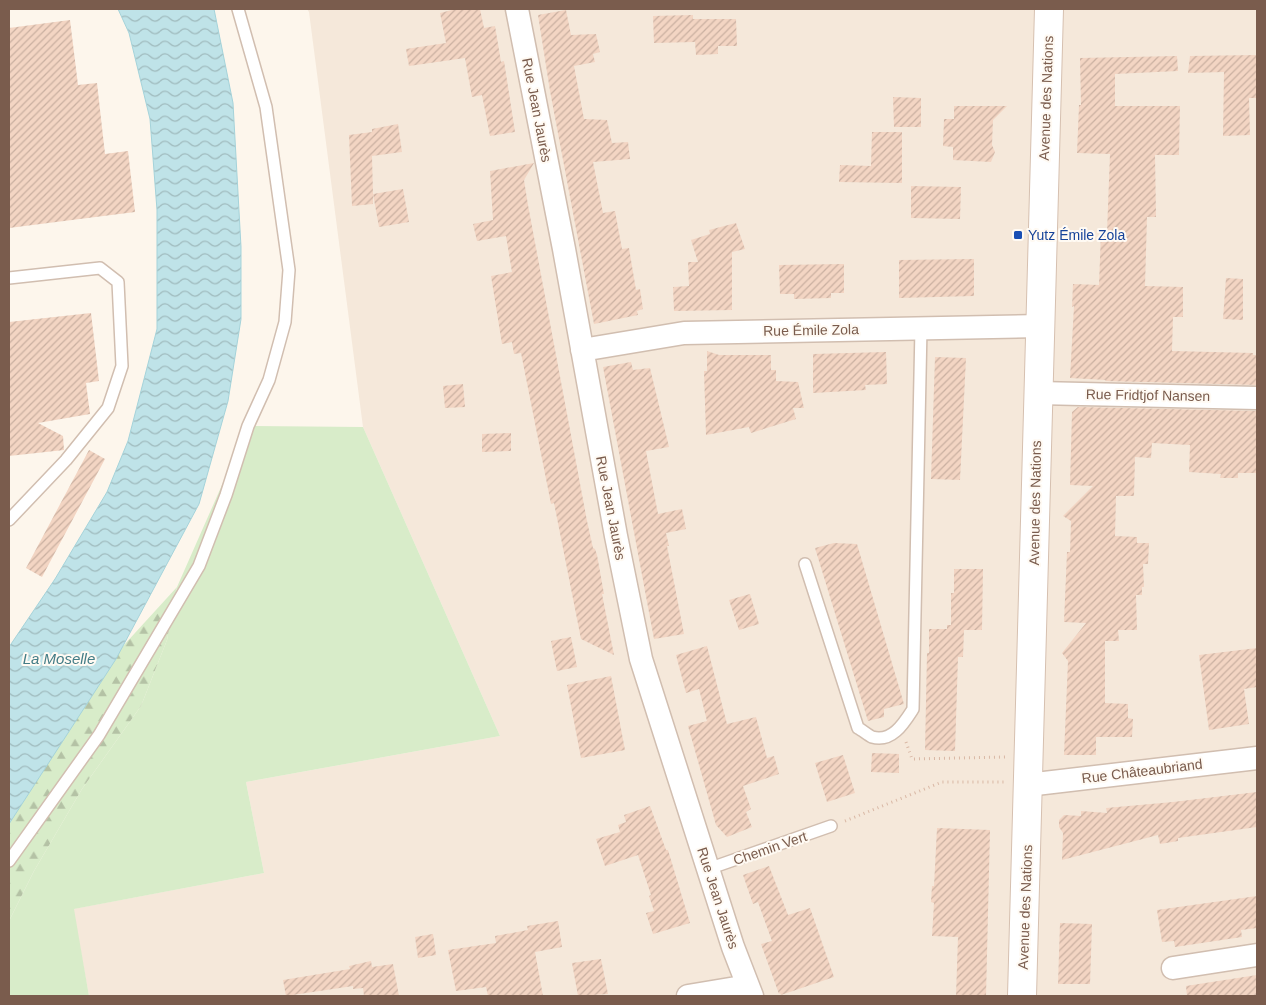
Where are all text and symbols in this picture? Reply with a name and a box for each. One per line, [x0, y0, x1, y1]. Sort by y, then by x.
street label: Avenue des Nations [1036, 35, 1056, 161]
street label: Rue Jean Jaurès [519, 57, 555, 163]
place label: Yutz Émile Zola [1028, 227, 1125, 243]
marker: Yutz Émile Zola [1012, 229, 1024, 241]
street label: Rue Émile Zola [763, 321, 859, 339]
street label: Rue Fridtjof Nansen [1086, 386, 1210, 404]
street label: Avenue des Nations [1026, 440, 1044, 566]
street label: Rue Jean Jaurès [593, 455, 629, 561]
water label: La Moselle [23, 650, 95, 667]
street label: Rue Châteaubriand [1081, 756, 1203, 786]
street label: Chemin Vert [731, 828, 809, 868]
street label: Avenue des Nations [1015, 844, 1035, 970]
street label: Rue Jean Jaurès [694, 845, 742, 951]

